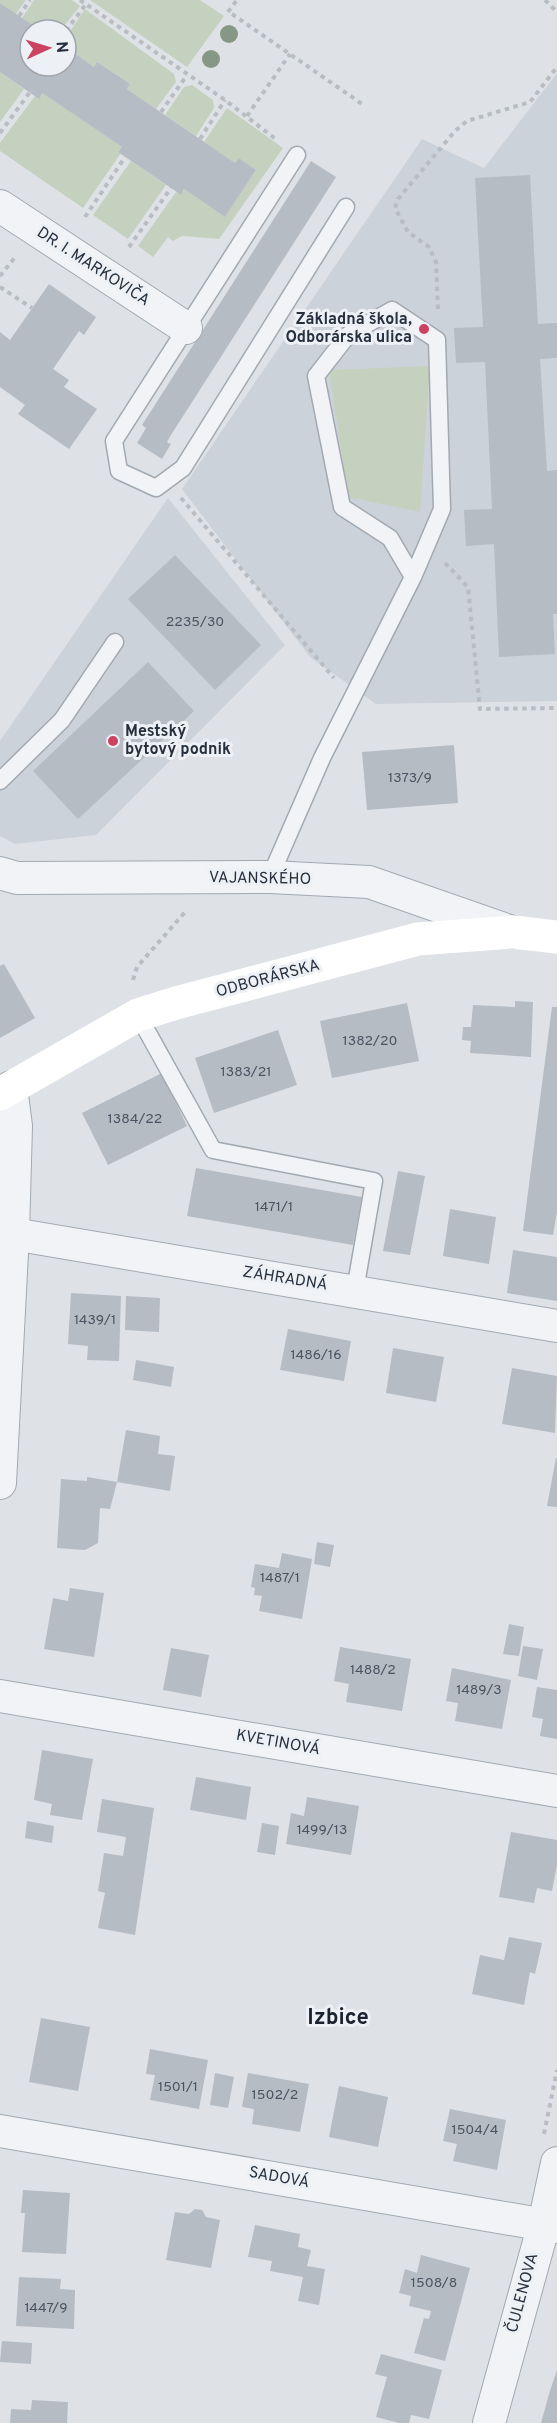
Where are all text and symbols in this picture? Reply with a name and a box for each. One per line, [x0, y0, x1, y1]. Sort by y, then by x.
north arrow [18, 18, 78, 78]
text: N [51, 41, 71, 54]
street label: DR. I. MARKOVIČA [33, 221, 154, 311]
place label: Základná škola, Odborárska ulica [285, 310, 412, 348]
marker: Základná škola, Odborárska ulica [417, 322, 431, 336]
house number: 2235/30 [166, 614, 224, 631]
place label: Mestský bytový podnik [125, 722, 231, 760]
marker: Mestský bytový podnik [106, 734, 120, 748]
house number: 1373/9 [388, 770, 432, 787]
street label: VAJANSKÉHO [209, 866, 311, 890]
street label: ODBORÁRSKA [213, 954, 322, 1002]
house number: 1382/20 [343, 1033, 397, 1050]
house number: 1383/21 [221, 1064, 271, 1081]
house number: 1384/22 [108, 1111, 162, 1128]
house number: 1471/1 [255, 1199, 293, 1216]
street label: ZÁHRADNÁ [241, 1260, 329, 1296]
house number: 1439/1 [74, 1312, 116, 1329]
house number: 1486/16 [291, 1347, 342, 1364]
house number: 1487/1 [260, 1570, 300, 1587]
house number: 1488/2 [350, 1662, 396, 1679]
house number: 1489/3 [456, 1682, 502, 1699]
street label: KVETINOVÁ [234, 1724, 322, 1760]
house number: 1499/13 [297, 1822, 347, 1839]
district label: Izbice [307, 2005, 369, 2032]
house number: 1501/1 [158, 2079, 198, 2096]
house number: 1502/2 [252, 2087, 298, 2104]
house number: 1504/4 [451, 2122, 499, 2139]
street label: SADOVÁ [247, 2161, 311, 2193]
street label: ČULENOVA [501, 2250, 543, 2335]
house number: 1508/8 [411, 2275, 457, 2292]
house number: 1447/9 [24, 2300, 68, 2317]

